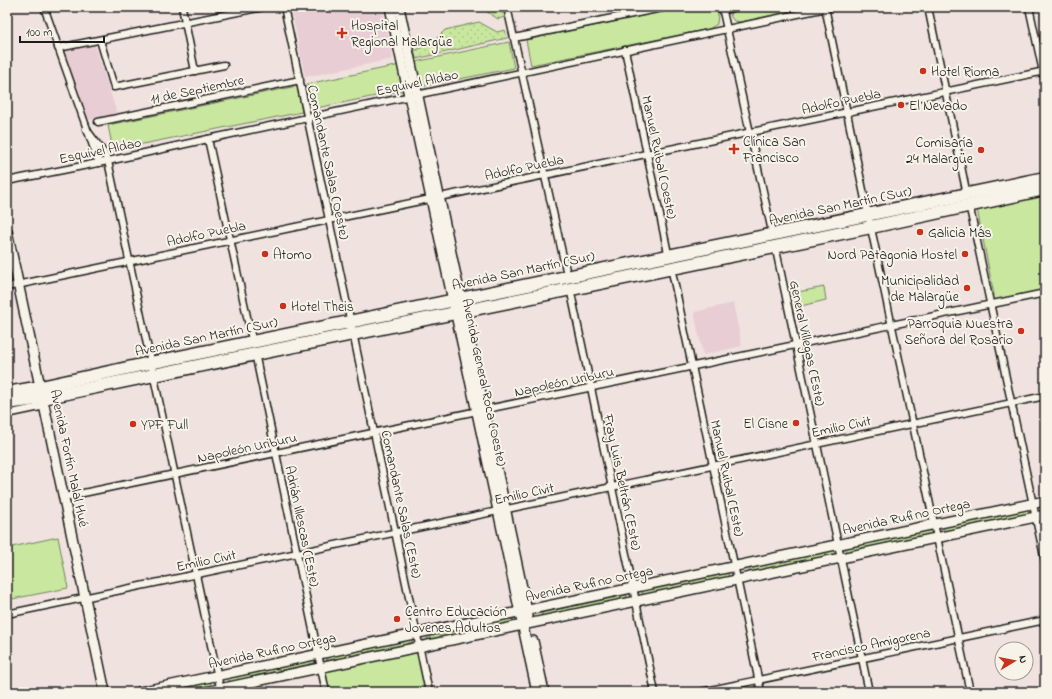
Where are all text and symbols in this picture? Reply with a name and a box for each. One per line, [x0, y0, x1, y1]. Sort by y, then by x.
place label: Hospital Regional Malargüe [351, 16, 453, 54]
scale bar [20, 18, 104, 44]
text: 100 m [26, 24, 53, 42]
marker: Hospital Regional Malargüe [336, 27, 348, 39]
place label: Hotel Rioma [931, 62, 999, 83]
street label: Esquivel Aldao [374, 65, 460, 102]
marker: Hotel Rioma [918, 66, 928, 76]
street label: 11 de Septiembre [149, 70, 247, 111]
street label: Comandante Salas (Oeste) [301, 83, 354, 242]
street label: Adolfo Puebla [800, 84, 883, 121]
street label: Manuel Ruibal (Oeste) [635, 94, 682, 221]
place label: El Nevado [909, 96, 967, 117]
marker: El Nevado [896, 100, 906, 110]
place label: Clínica San Francisco [742, 132, 806, 169]
street label: Esquivel Aldao [57, 133, 143, 170]
place label: Comisaría 24 Malargüe [906, 133, 974, 171]
marker: Clínica San Francisco [728, 143, 740, 155]
marker: Comisaría 24 Malargüe [976, 145, 986, 155]
street label: Adolfo Puebla [483, 150, 566, 187]
street label: Avenida San Martín (Sur) [767, 181, 914, 232]
street label: Adolfo Puebla [165, 216, 248, 253]
place label: Galicia Más [928, 223, 992, 244]
marker: Galicia Más [915, 227, 925, 237]
place label: Atomo [273, 245, 312, 266]
place label: Nord Patagonia Hostel [828, 245, 957, 267]
street label: Avenida San Martín (Sur) [450, 246, 597, 297]
marker: Atomo [260, 249, 270, 259]
marker: Nord Patagonia Hostel [960, 249, 970, 259]
place label: Municipalidad de Malargüe [881, 271, 960, 309]
street label: General Villegas (Este) [782, 279, 830, 408]
marker: Municipalidad de Malargüe [962, 283, 972, 293]
place label: Hotel Theis [291, 297, 354, 318]
street label: Avenida General Roca (Oeste) [455, 297, 512, 468]
marker: Hotel Theis [278, 301, 288, 311]
street label: Avenida San Martín (Sur) [133, 312, 280, 363]
place label: Parroquia Nuestra Señora del Rosario [904, 314, 1013, 351]
marker: Parroquia Nuestra Señora del Rosario [1016, 326, 1026, 336]
street label: Napoleón Uriburu [513, 362, 616, 403]
street label: Avenida Fortín Malal Hué [44, 387, 94, 530]
street label: Fray Luis Beltrán (Este) [596, 411, 646, 552]
street label: Emilio Civit [810, 411, 873, 444]
place label: El Cisne [743, 414, 789, 435]
place label: YPF Full [141, 415, 188, 436]
street label: Manuel Ruibal (Este) [704, 418, 749, 539]
marker: El Cisne [791, 418, 801, 428]
marker: YPF Full [128, 419, 138, 429]
street label: Napoleón Uriburu [196, 428, 299, 469]
street label: Comandante Salas (Este) [375, 428, 426, 580]
street label: Adrián Illescas (Este) [278, 464, 325, 589]
street label: Emilio Civit [493, 478, 556, 511]
street label: Avenida Rufino Ortega [841, 494, 972, 542]
street label: Emilio Civit [175, 545, 238, 578]
street label: Avenida Rufino Ortega [524, 561, 655, 609]
place label: Centro Educación Jovenes Adultos [405, 602, 507, 639]
marker: Centro Educación Jovenes Adultos [392, 614, 402, 624]
street label: Francisco Amigorena [809, 623, 933, 669]
street label: Avenida Rufino Ortega [207, 628, 338, 676]
north arrow [994, 641, 1034, 681]
text: N [1014, 654, 1031, 664]

